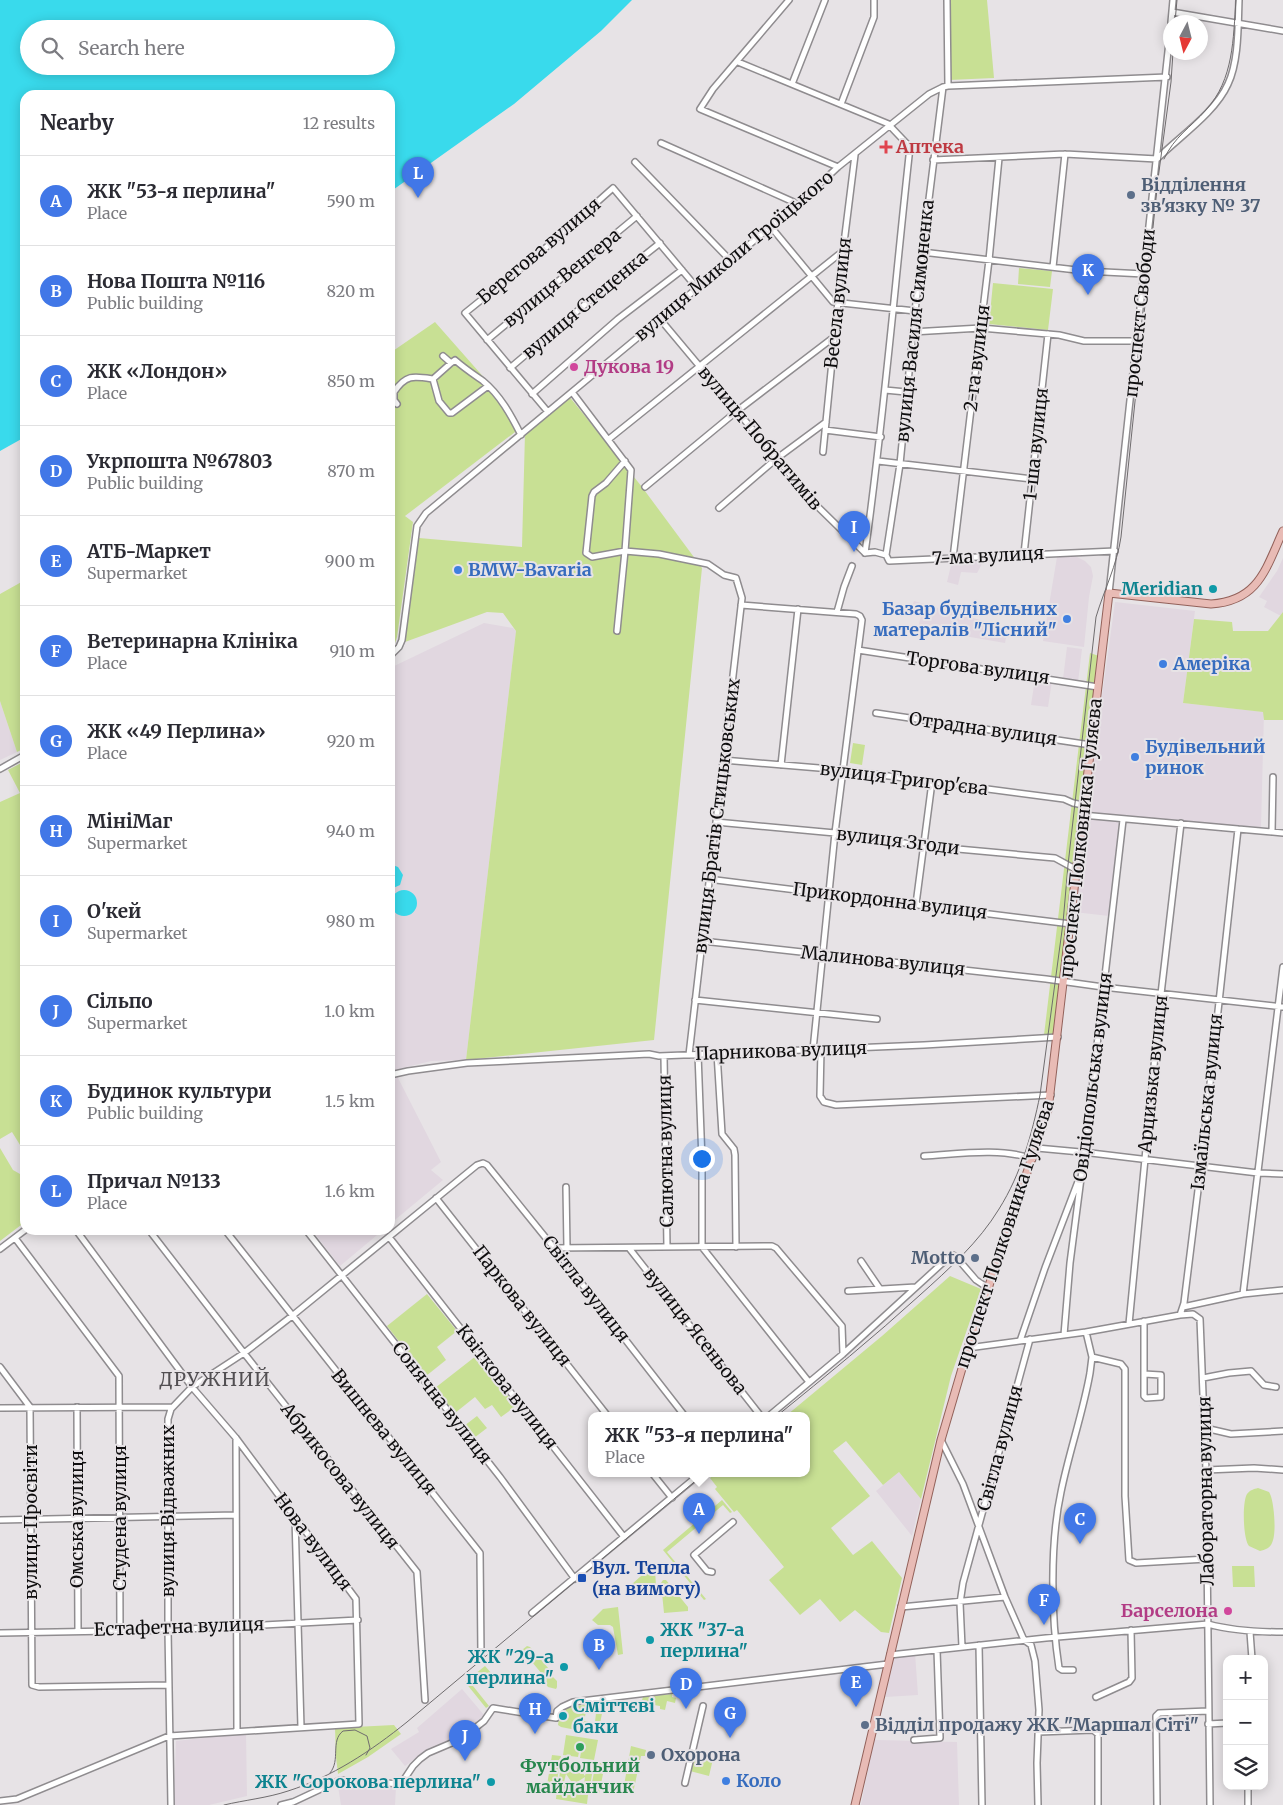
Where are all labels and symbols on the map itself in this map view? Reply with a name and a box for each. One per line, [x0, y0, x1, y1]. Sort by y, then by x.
north arrow [1163, 15, 1208, 60]
place label: Аптека [895, 135, 964, 158]
marker: Аптека [880, 141, 892, 153]
pin: L [402, 157, 434, 198]
street label: вулиця Миколи Троїцького [629, 165, 838, 346]
place label: Відділення зв'язку № 37 [1141, 173, 1261, 217]
marker: Відділення зв'язку № 37 [1125, 189, 1137, 201]
street label: Берегова вулиця [472, 192, 605, 309]
street label: вулиця Василя Симоненка [890, 198, 939, 444]
street label: вулиця Венгера [498, 223, 625, 332]
street label: проспект Свободи [1119, 227, 1160, 398]
street label: Весела вулиця [819, 236, 856, 370]
street label: вулиця Стеценка [517, 245, 652, 364]
pin: K [1072, 254, 1104, 295]
street label: 2-га вулиця [959, 303, 995, 413]
place label: Дукова 19 [584, 355, 674, 378]
marker: Дукова 19 [568, 361, 580, 373]
street label: вулиця Побратимів [693, 361, 828, 515]
street label: 1-ша вулиця [1018, 386, 1053, 502]
pin: I [838, 511, 870, 552]
street label: 7-ма вулиця [931, 541, 1045, 570]
place label: BMW-Bavaria [468, 558, 592, 581]
marker: BMW-Bavaria [452, 564, 464, 576]
place label: Meridian [1121, 577, 1203, 600]
marker: Meridian [1207, 583, 1219, 595]
place label: Базар будівельних матералів "Лісний" [873, 597, 1057, 641]
marker: Базар будівельних матералів "Лісний" [1061, 613, 1073, 625]
street label: Торгова вулиця [905, 646, 1052, 689]
place label: Амеріка [1172, 652, 1250, 675]
marker: Амеріка [1157, 658, 1169, 670]
street label: вулиця Братів Стицьковських [688, 677, 745, 955]
street label: проспект Полковника Гуляєва [1054, 697, 1107, 979]
street label: Отрадна вулиця [907, 707, 1059, 750]
place label: Будівельний ринок [1145, 735, 1266, 779]
marker: Будівельний ринок [1129, 751, 1141, 763]
street label: вулиця Григор'єва [819, 757, 990, 800]
street label: вулиця Згоди [835, 822, 961, 859]
street label: Прикордонна вулиця [791, 877, 989, 924]
street label: Малинова вулиця [800, 940, 967, 981]
street label: Овідіопольська вулиця [1068, 971, 1117, 1183]
street label: Арцизька вулиця [1133, 994, 1172, 1155]
street label: Ізмаїльська вулиця [1186, 1012, 1227, 1191]
street label: Парникова вулиця [695, 1036, 868, 1065]
street label: Салютна вулиця [653, 1074, 678, 1228]
street label: проспект Полковника Гуляєва [950, 1096, 1059, 1371]
your location [689, 1146, 715, 1172]
street label: Світла вулиця [538, 1231, 635, 1347]
street label: Паркова вулиця [468, 1241, 577, 1371]
place label: Motto [911, 1246, 965, 1269]
marker: Motto [969, 1252, 981, 1264]
street label: вулиця Ясеньова [638, 1262, 753, 1399]
street label: Квіткова вулиця [451, 1320, 564, 1454]
street label: Сонячна вулиця [387, 1337, 498, 1469]
street label: Вишнева вулиця [327, 1364, 442, 1499]
district label: ДРУЖНИЙ [159, 1367, 271, 1391]
street label: Світла вулиця [972, 1382, 1027, 1513]
street label: Лабораторна вулиця [1192, 1396, 1219, 1586]
street label: Абрикосова вулиця [275, 1397, 405, 1554]
street label: вулиця Відважних [156, 1424, 179, 1597]
street label: вулиця Просвіти [19, 1444, 42, 1600]
street label: Студена вулиця [108, 1445, 131, 1591]
street label: Омська вулиця [65, 1450, 88, 1588]
street label: Нова вулиця [269, 1488, 358, 1595]
pin: A [683, 1493, 715, 1534]
pin: C [1064, 1503, 1096, 1544]
place label: Вул. Тепла (на вимогу) [592, 1556, 701, 1600]
marker: Вул. Тепла (на вимогу) [576, 1572, 588, 1584]
pin: F [1028, 1584, 1060, 1625]
place label: Барселона [1120, 1599, 1218, 1622]
marker: Барселона [1222, 1605, 1234, 1617]
street label: Естафетна вулиця [93, 1612, 265, 1641]
place label: ЖК "37-а перлина" [660, 1618, 748, 1662]
pin: B [583, 1629, 615, 1670]
marker: ЖК "37-а перлина" [644, 1634, 656, 1646]
place label: ЖК "29-а перлина" [466, 1645, 554, 1689]
marker: ЖК "29-а перлина" [558, 1661, 570, 1673]
pin: E [840, 1666, 872, 1707]
pin: D [670, 1668, 702, 1709]
pin: H [519, 1693, 551, 1734]
place label: Сміттєві баки [573, 1694, 655, 1738]
pin: G [714, 1697, 746, 1738]
marker: Сміттєві баки [557, 1710, 569, 1722]
place label: Відділ продажу ЖК "Маршал Сіті" [875, 1713, 1199, 1736]
marker: Відділ продажу ЖК "Маршал Сіті" [859, 1719, 871, 1731]
pin: J [449, 1720, 481, 1761]
marker: Футбольний майданчик [574, 1741, 586, 1753]
place label: Охорона [661, 1743, 741, 1766]
marker: Охорона [645, 1749, 657, 1761]
place label: Футбольний майданчик [520, 1754, 640, 1798]
place label: Коло [736, 1769, 781, 1792]
place label: ЖК "Сорокова перлина" [255, 1770, 481, 1793]
marker: Коло [720, 1775, 732, 1787]
marker: ЖК "Сорокова перлина" [485, 1776, 497, 1788]

